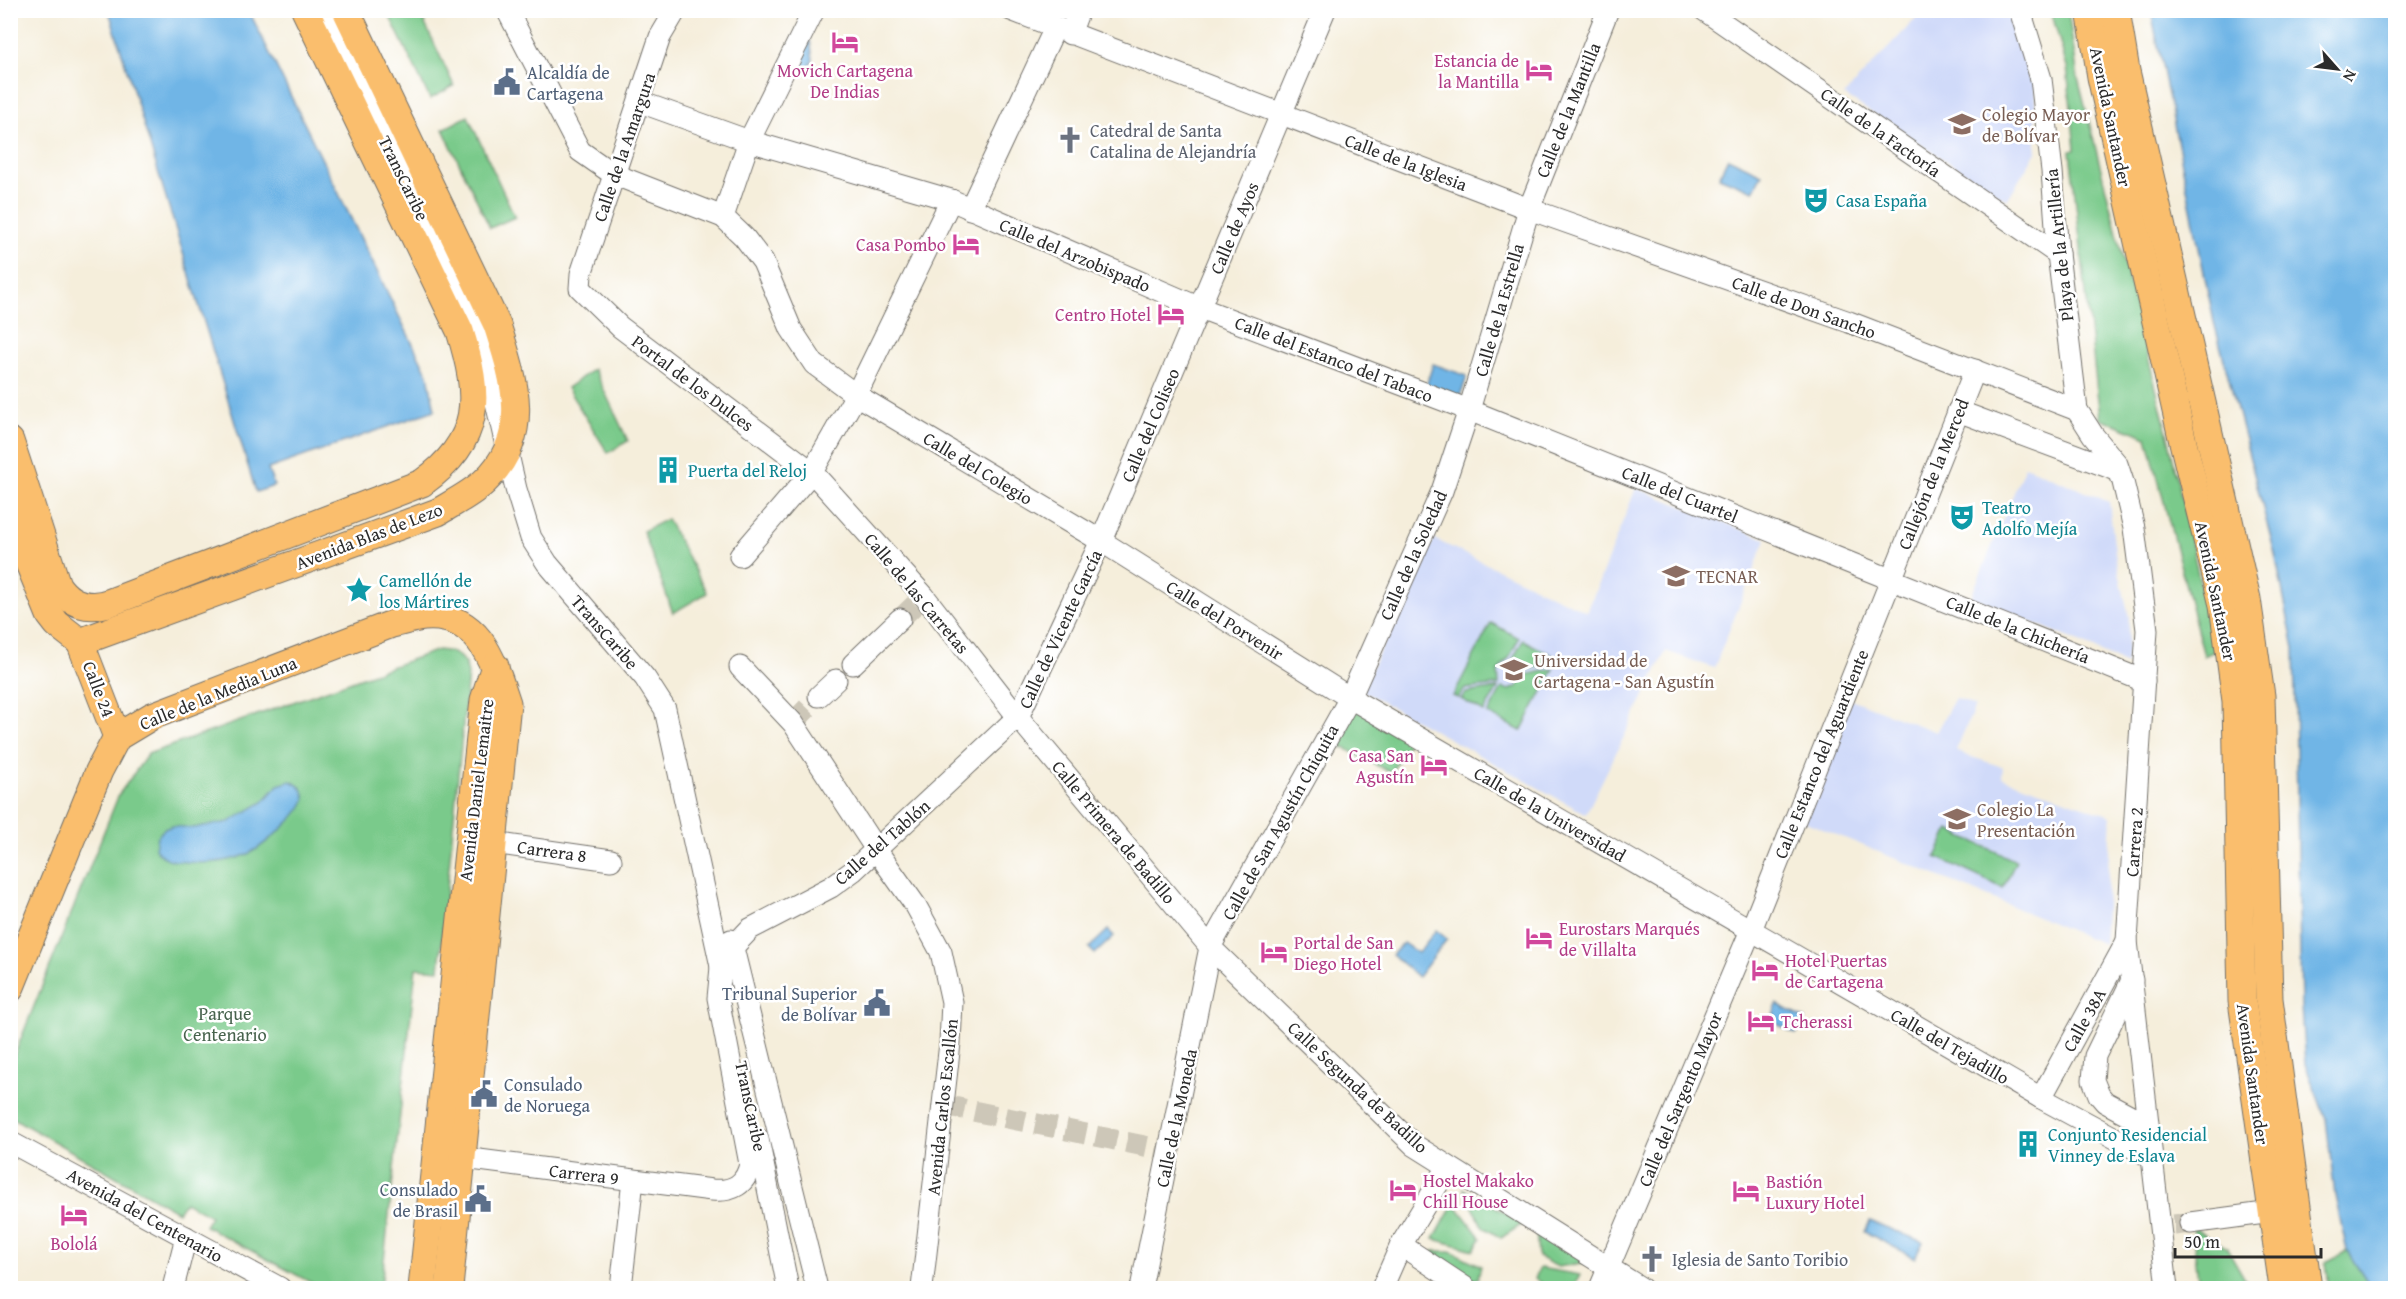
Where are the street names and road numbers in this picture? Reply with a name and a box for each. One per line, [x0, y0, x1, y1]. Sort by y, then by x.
street label: Calle de la Mantilla [1529, 38, 1608, 182]
street label: Avenida Santander [2083, 45, 2139, 190]
street label: Calle de la Amargura [586, 68, 662, 225]
street label: Calle de la Factoría [1815, 80, 1947, 184]
street label: Calle de la Iglesia [1341, 126, 1472, 198]
street label: TransCaribe [372, 131, 436, 225]
street label: Playa de la Artillería [2038, 167, 2080, 323]
street label: Calle de Ayos [1202, 178, 1266, 278]
street label: Calle del Arzobispado [995, 211, 1155, 299]
street label: Calle de la Estrella [1467, 240, 1531, 380]
street label: Calle de Don Sancho [1728, 268, 1880, 346]
street label: Calle del Estanco del Tabaco [1231, 309, 1437, 409]
street label: Portal de los Dulces [626, 328, 760, 438]
street label: Calle del Coliseo [1114, 364, 1186, 486]
street label: Callejón de la Merced [1890, 394, 1976, 554]
street label: Calle del Colegio [918, 425, 1038, 511]
street label: Calle del Cuartel [1618, 458, 1742, 530]
street label: Calle de la Soledad [1372, 485, 1454, 624]
street label: Avenida Blas de Lezo [292, 496, 446, 576]
street label: Avenida Santander [2188, 519, 2244, 664]
street label: Calle de las Carretas [858, 527, 976, 659]
street label: Calle de Vicente García [1011, 545, 1109, 713]
street label: Calle del Porvenir [1161, 573, 1289, 667]
street label: Calle de la Chichería [1942, 588, 2094, 670]
street label: TransCaribe [565, 589, 645, 675]
street label: Calle Estanco del Aguardiente [1767, 645, 1875, 863]
street label: Calle de la Media Luna [135, 649, 301, 737]
street label: Calle 24 [76, 657, 122, 721]
street label: Avenida Daniel Lemaitre [451, 697, 501, 883]
street label: Calle de San Agustín Chiquita [1215, 719, 1345, 925]
street label: Calle Primera de Badillo [1046, 754, 1182, 910]
street label: Calle de la Universidad [1469, 759, 1631, 869]
street label: Calle del Tablón [828, 793, 936, 891]
street label: Carrera 2 [2118, 806, 2150, 878]
street label: Carrera 8 [516, 833, 588, 869]
street label: Calle 38A [2055, 983, 2113, 1057]
street label: Calle del Tejadillo [1886, 1001, 2014, 1091]
street label: Avenida Santander [2230, 1002, 2276, 1147]
street label: Calle del Sargento Mayor [1631, 1007, 1729, 1191]
street label: Calle Segunda de Badillo [1282, 1015, 1434, 1159]
street label: Avenida Carlos Escallón [919, 1017, 965, 1197]
street label: Calle de la Moneda [1148, 1046, 1204, 1190]
street label: TransCaribe [728, 1058, 774, 1154]
street label: Carrera 9 [548, 1156, 620, 1192]
street label: Avenida del Centenario [62, 1161, 228, 1269]

